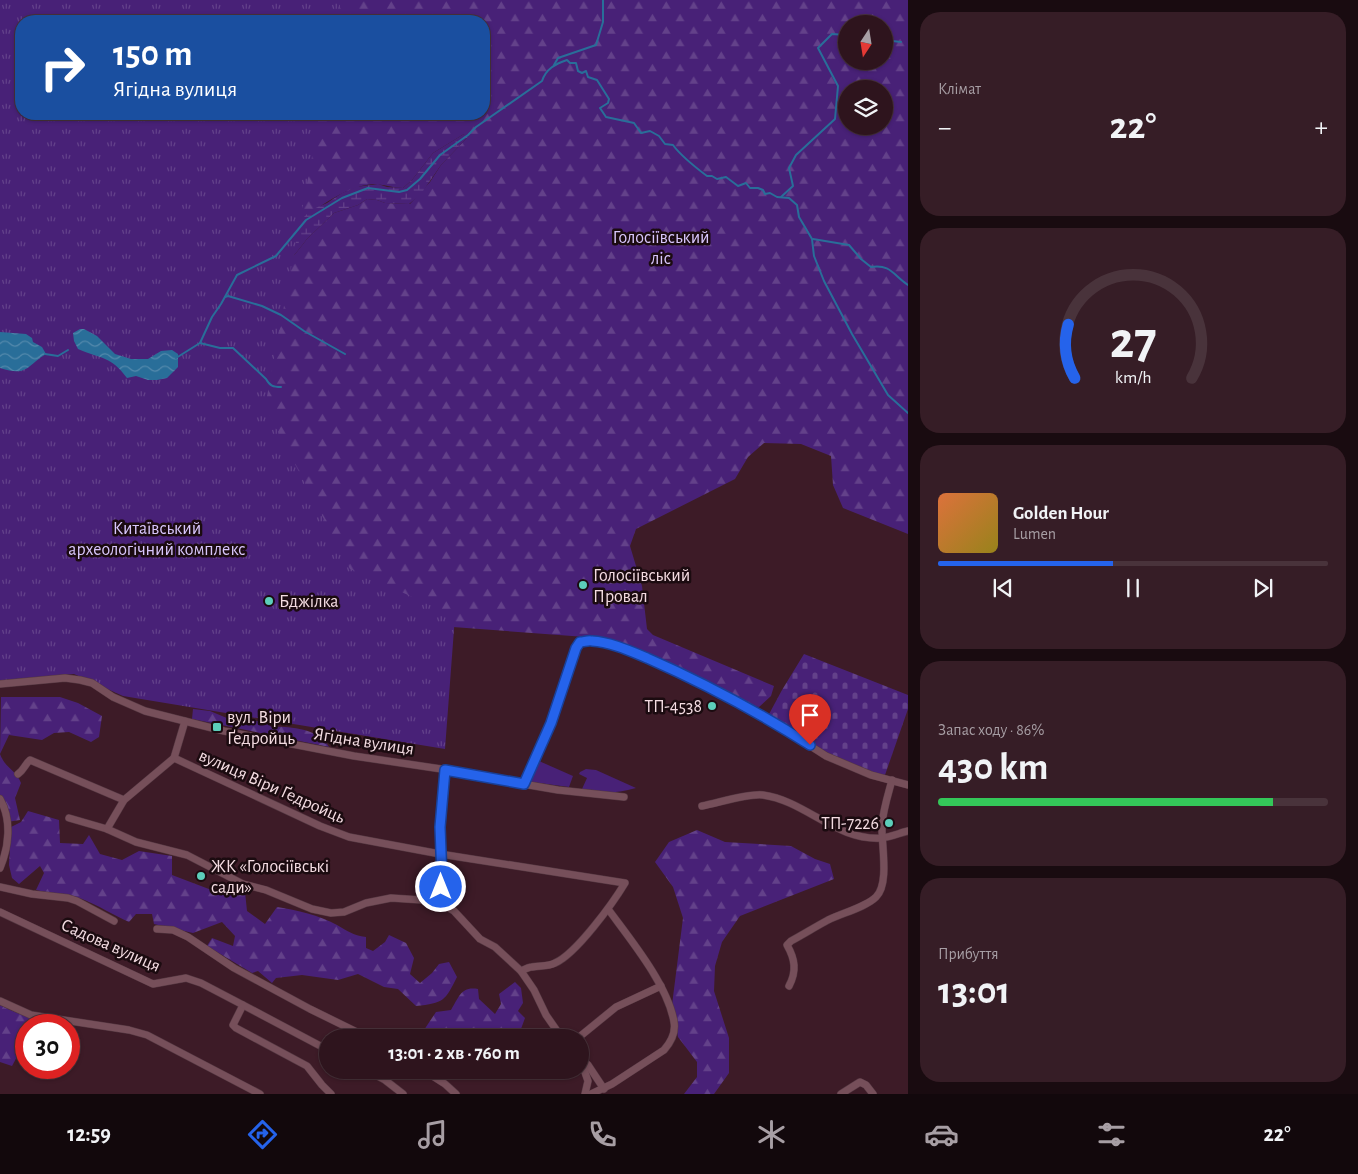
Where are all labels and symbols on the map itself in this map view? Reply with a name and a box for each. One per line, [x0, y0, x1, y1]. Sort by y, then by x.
north arrow [838, 15, 892, 70]
park label: Голосіївський ліс [612, 229, 710, 268]
park label: Китаївський археологічний комплекс [68, 520, 246, 559]
place label: Голосіївський Провал [593, 567, 690, 606]
marker: Голосіївський Провал [577, 579, 589, 591]
place label: Бджілка [279, 593, 339, 611]
marker: Бджілка [263, 595, 275, 607]
pin [789, 694, 831, 745]
place label: ТП-4538 [644, 698, 702, 716]
marker: ТП-4538 [706, 700, 718, 712]
place label: вул. Віри Ґедройць [227, 709, 295, 748]
marker: вул. Віри Ґедройць [211, 721, 223, 733]
street label: Ягідна вулиця [312, 725, 415, 759]
street label: вулиця Віри Ґедройць [196, 746, 348, 827]
place label: ТП-7226 [821, 815, 879, 833]
marker: ТП-7226 [883, 817, 895, 829]
place label: ЖК «Голосіївські сади» [211, 858, 329, 897]
position arrow [414, 860, 466, 912]
marker: ЖК «Голосіївські сади» [195, 870, 207, 882]
street label: Садова вулиця [58, 916, 163, 976]
speed limit sign: 30 [15, 1014, 80, 1079]

